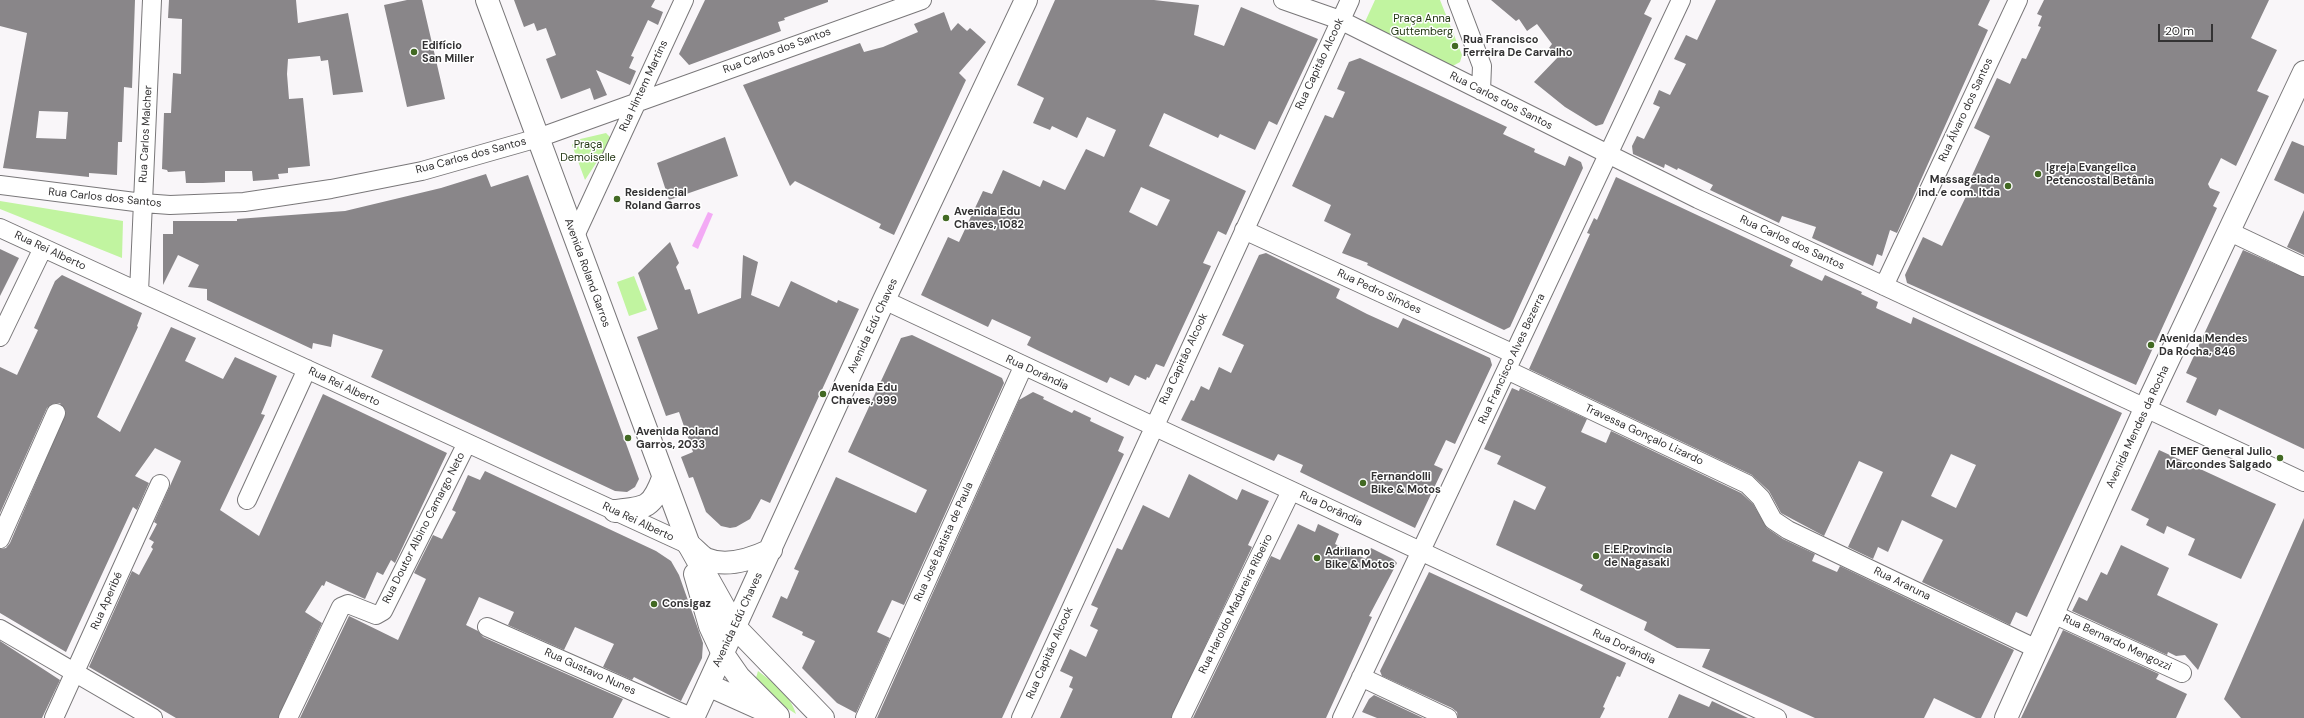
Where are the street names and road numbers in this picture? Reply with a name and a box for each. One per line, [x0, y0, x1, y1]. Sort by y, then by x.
street label: Rua Capitão Alcook [1293, 16, 1347, 112]
street label: Rua Carlos dos Santos [721, 25, 833, 77]
street label: Rua Hintem Martins [617, 38, 671, 134]
street label: Rua Álvaro dos Santos [1936, 56, 1996, 164]
street label: Rua Carlos dos Santos [1447, 69, 1555, 133]
street label: Rua Carlos Malcher [137, 85, 155, 183]
street label: Rua Carlos dos Santos [414, 135, 528, 177]
street label: Rua Carlos dos Santos [48, 185, 162, 211]
street label: Rua Carlos dos Santos [1738, 213, 1846, 273]
street label: Avenida Roland Garros [561, 217, 613, 329]
street label: Rua Rei Alberto [12, 229, 88, 273]
street label: Rua Pedro Simões [1335, 267, 1423, 317]
street label: Avenida Edú Chaves [845, 277, 901, 375]
street label: Rua Francisco Alves Bezerra [1476, 292, 1548, 426]
street label: Rua Capitão Alcook [1157, 311, 1211, 407]
street label: Rua Dorândia [1004, 353, 1070, 393]
street label: Avenida Mendes da Rocha [2104, 364, 2172, 490]
street label: Rua Rei Alberto [306, 365, 382, 409]
street label: Travessa Gonçalo Lizardo [1583, 402, 1705, 468]
street label: Rua Doutor Albino Camargo Neto [380, 450, 468, 606]
street label: Rua José Batista de Paula [912, 480, 976, 604]
street label: Rua Dorândia [1298, 489, 1364, 529]
street label: Rua Rei Alberto [600, 500, 676, 544]
street label: Rua Haroldo Madureira Ribeiro [1196, 532, 1276, 676]
street label: Rua Araruna [1871, 565, 1933, 603]
street label: Rua Aperibé [88, 570, 126, 632]
street label: Avenida Edú Chaves [710, 571, 766, 669]
street label: Rua Capitão Alcook [1024, 605, 1076, 701]
street label: Rua Bernardo Mengozzi [2061, 612, 2173, 674]
street label: Rua Dorândia [1591, 627, 1657, 667]
street label: Rua Gustavo Nunes [542, 646, 638, 698]

